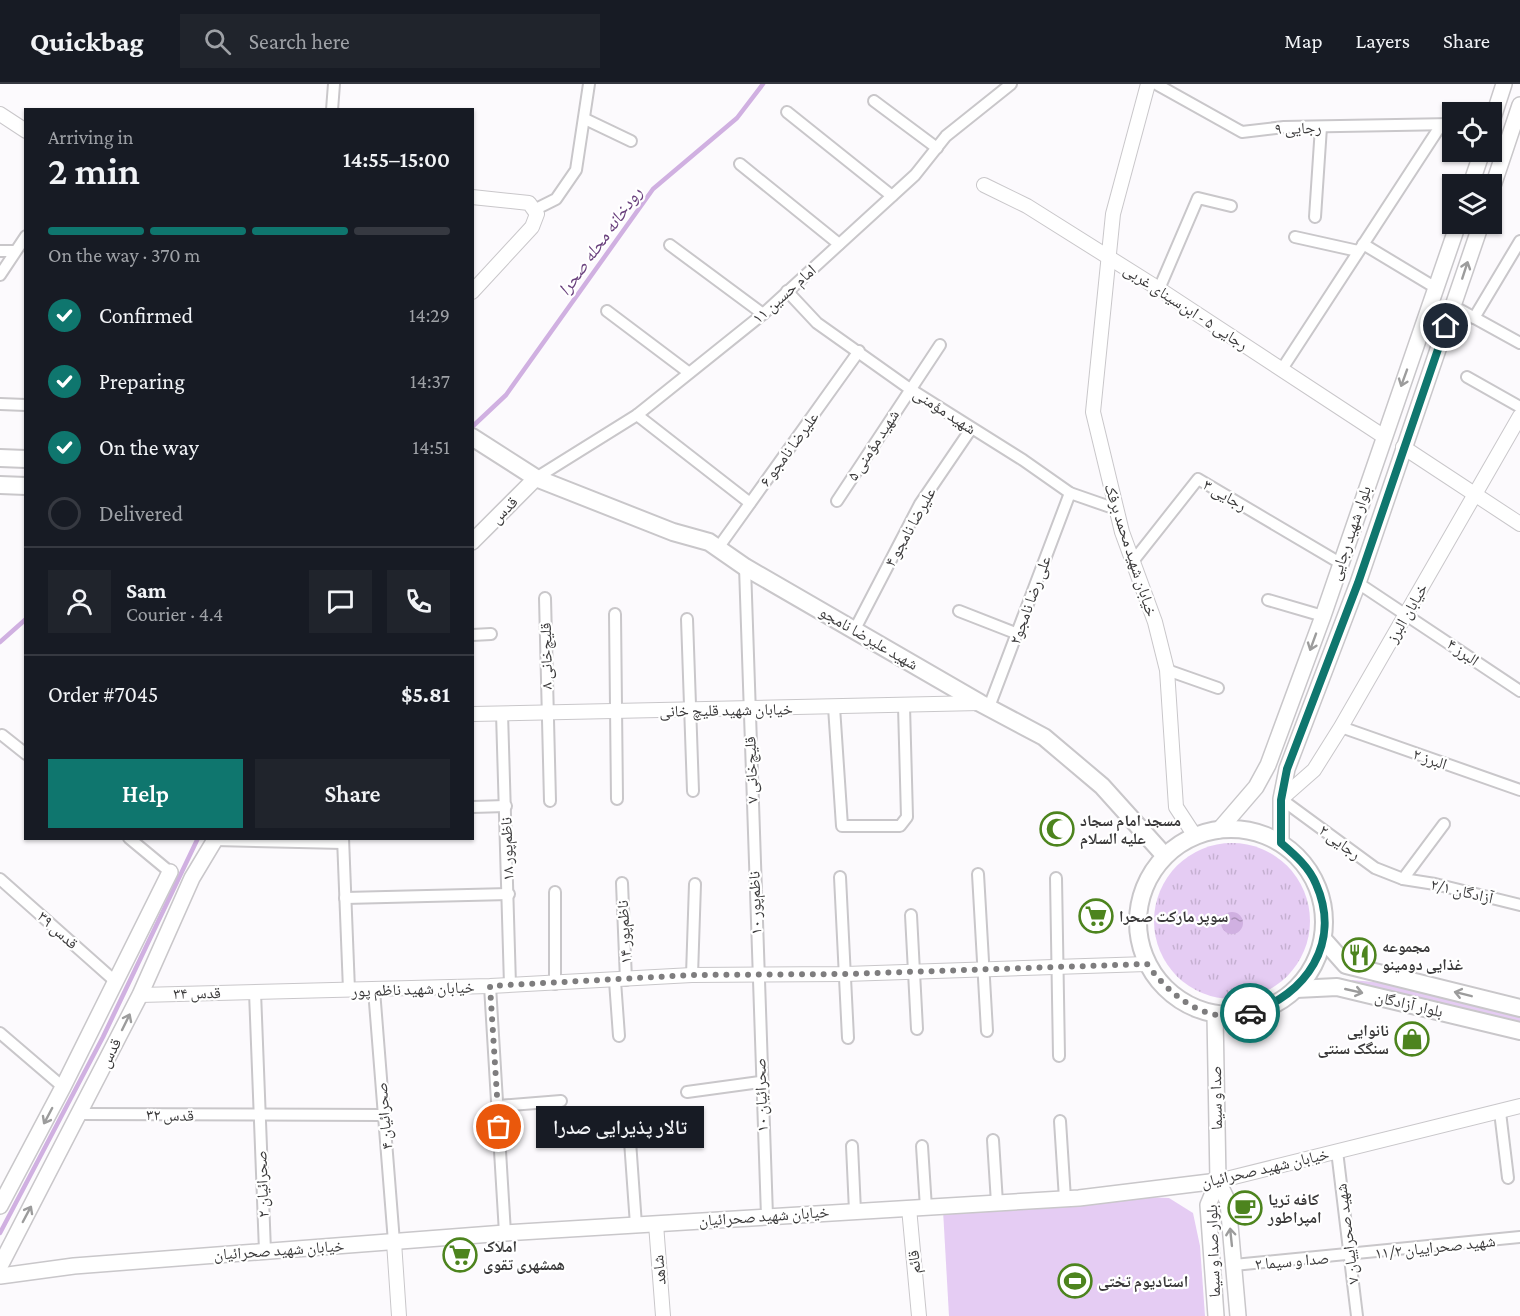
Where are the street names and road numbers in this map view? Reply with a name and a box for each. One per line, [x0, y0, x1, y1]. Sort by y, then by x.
street label: رجایی ۹ [1274, 119, 1322, 139]
street label: امام حسین ۱۱ [749, 261, 820, 328]
street label: رجایی ۵ - ابن‌سینای غربی [1120, 261, 1251, 355]
street label: شهید مؤمنی [910, 385, 979, 439]
street label: شهید مؤمنی ۵ [844, 406, 904, 485]
street label: علیرضا نامجو ۶ [756, 408, 823, 490]
street label: رجایی ۳ [1199, 476, 1250, 516]
street label: خیابان شهید محمد برفک [1100, 481, 1161, 619]
street label: علیرضا نامجو ۴ [881, 484, 940, 570]
street label: بلوار شهید رجایی [1326, 484, 1376, 583]
street label: قدس [487, 493, 522, 528]
street label: علی رضا نامجو۲ [1006, 553, 1056, 647]
street label: خیابان البرز [1383, 580, 1432, 647]
street label: شهید علیرضا نامجو [816, 603, 921, 674]
street label: قلیچ‌خانی ۸ [537, 622, 557, 690]
street label: البرز ۴ [1443, 635, 1482, 670]
street label: خیابان شهید قلیچ خانی [659, 700, 793, 722]
street label: قلیچ‌خانی ۷ [741, 736, 763, 804]
street label: البرز ۲ [1411, 745, 1449, 774]
street label: ناظم‌پور ۱۸ [497, 817, 519, 881]
street label: رجایی ۲ [1315, 821, 1364, 864]
street label: ناظم‌پور ۱۰ [745, 871, 767, 935]
street label: آزادگان ۲/۱ [1429, 876, 1496, 909]
street label: ناظم‌پور ۱۴ [614, 900, 636, 964]
street label: قدس ۳۹ [33, 908, 81, 954]
street label: خیابان شهید ناظم پور [350, 978, 475, 1002]
street label: قدس ۳۴ [173, 984, 221, 1004]
street label: بلوار آزادگان [1373, 988, 1445, 1022]
street label: قدس [96, 1036, 126, 1071]
street label: صحرائیان ۱۰ [751, 1057, 773, 1133]
street label: صدا و سیما [1207, 1066, 1226, 1130]
street label: صحرائیان ۴ [373, 1082, 397, 1150]
street label: قدس ۳۲ [146, 1106, 194, 1126]
street label: خیابان شهید صحرائیان [1199, 1145, 1331, 1193]
street label: صحرائیان ۲ [252, 1150, 274, 1218]
street label: شهید صحراییان ۷ [1332, 1182, 1364, 1285]
street label: خیابان شهید صحرائیان [698, 1203, 830, 1231]
street label: بلوار صدا و سیما [1203, 1204, 1224, 1298]
street label: شهید صحراییان ۱۱/۲ [1374, 1232, 1496, 1264]
street label: خیابان شهید صحرائیان [213, 1237, 345, 1265]
street label: قائم [905, 1249, 925, 1275]
street label: صدا و سیما ۲ [1254, 1249, 1330, 1274]
street label: شاهد [649, 1254, 669, 1286]

